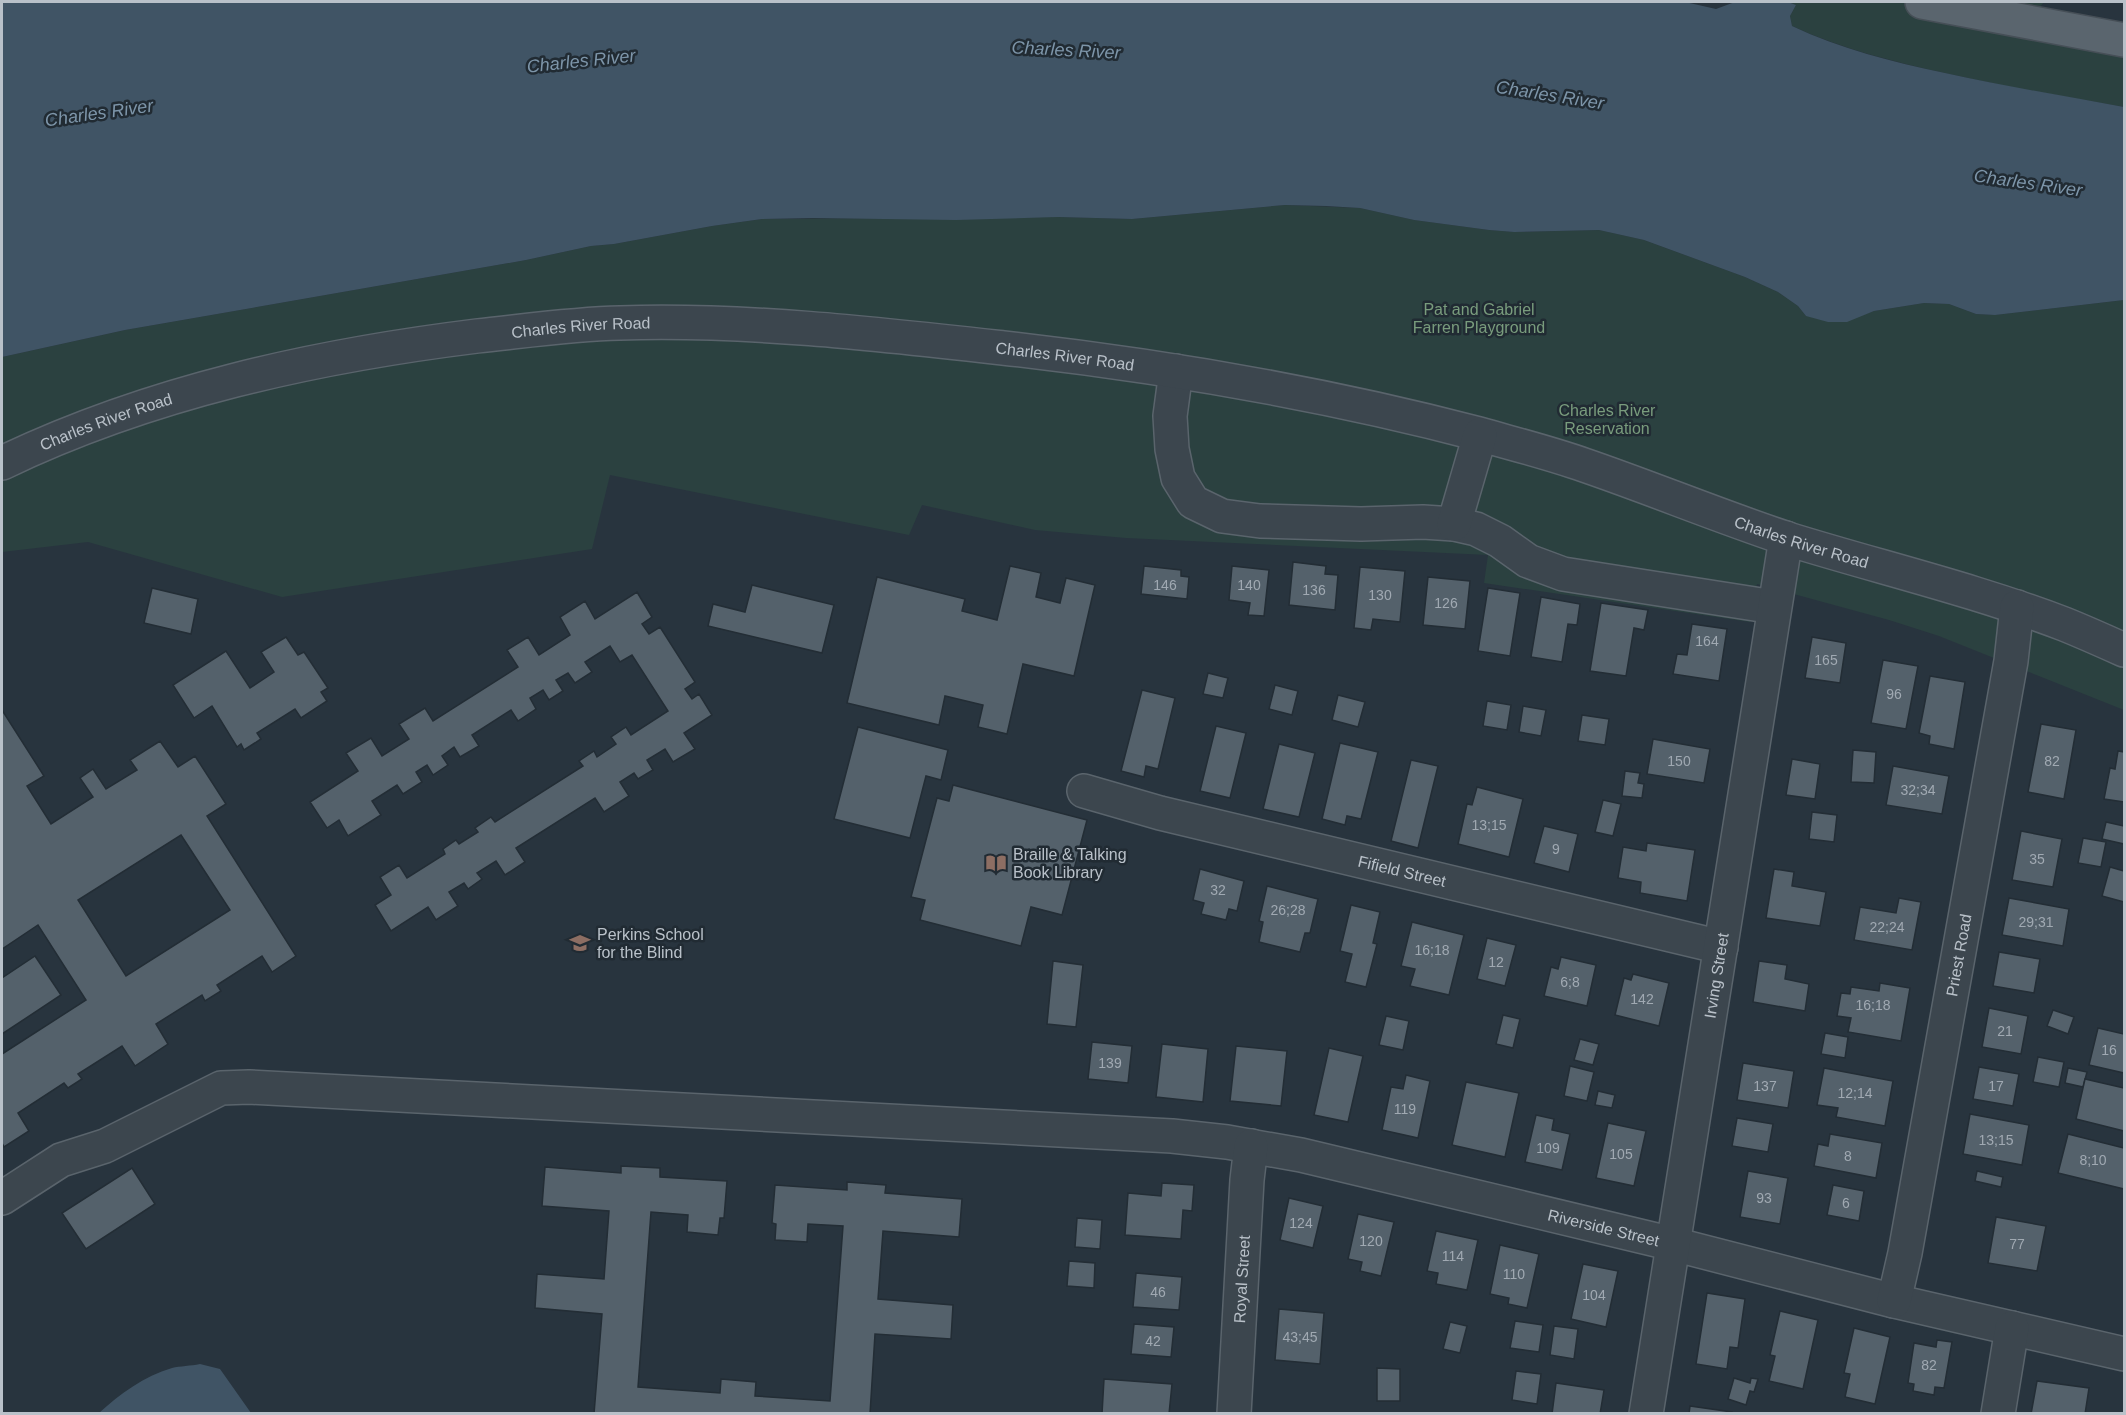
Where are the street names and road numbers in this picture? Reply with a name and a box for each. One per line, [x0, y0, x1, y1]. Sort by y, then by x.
street label: Charles River Road [510, 314, 650, 341]
street label: Charles River Road [995, 339, 1135, 374]
street label: Charles River Road [37, 390, 174, 454]
street label: Charles River Road [1732, 513, 1870, 571]
street label: Fifield Street [1356, 853, 1448, 890]
street label: Priest Road [1943, 912, 1975, 998]
street label: Irving Street [1701, 931, 1732, 1020]
street label: Riverside Street [1546, 1206, 1661, 1250]
street label: Royal Street [1231, 1234, 1253, 1324]

